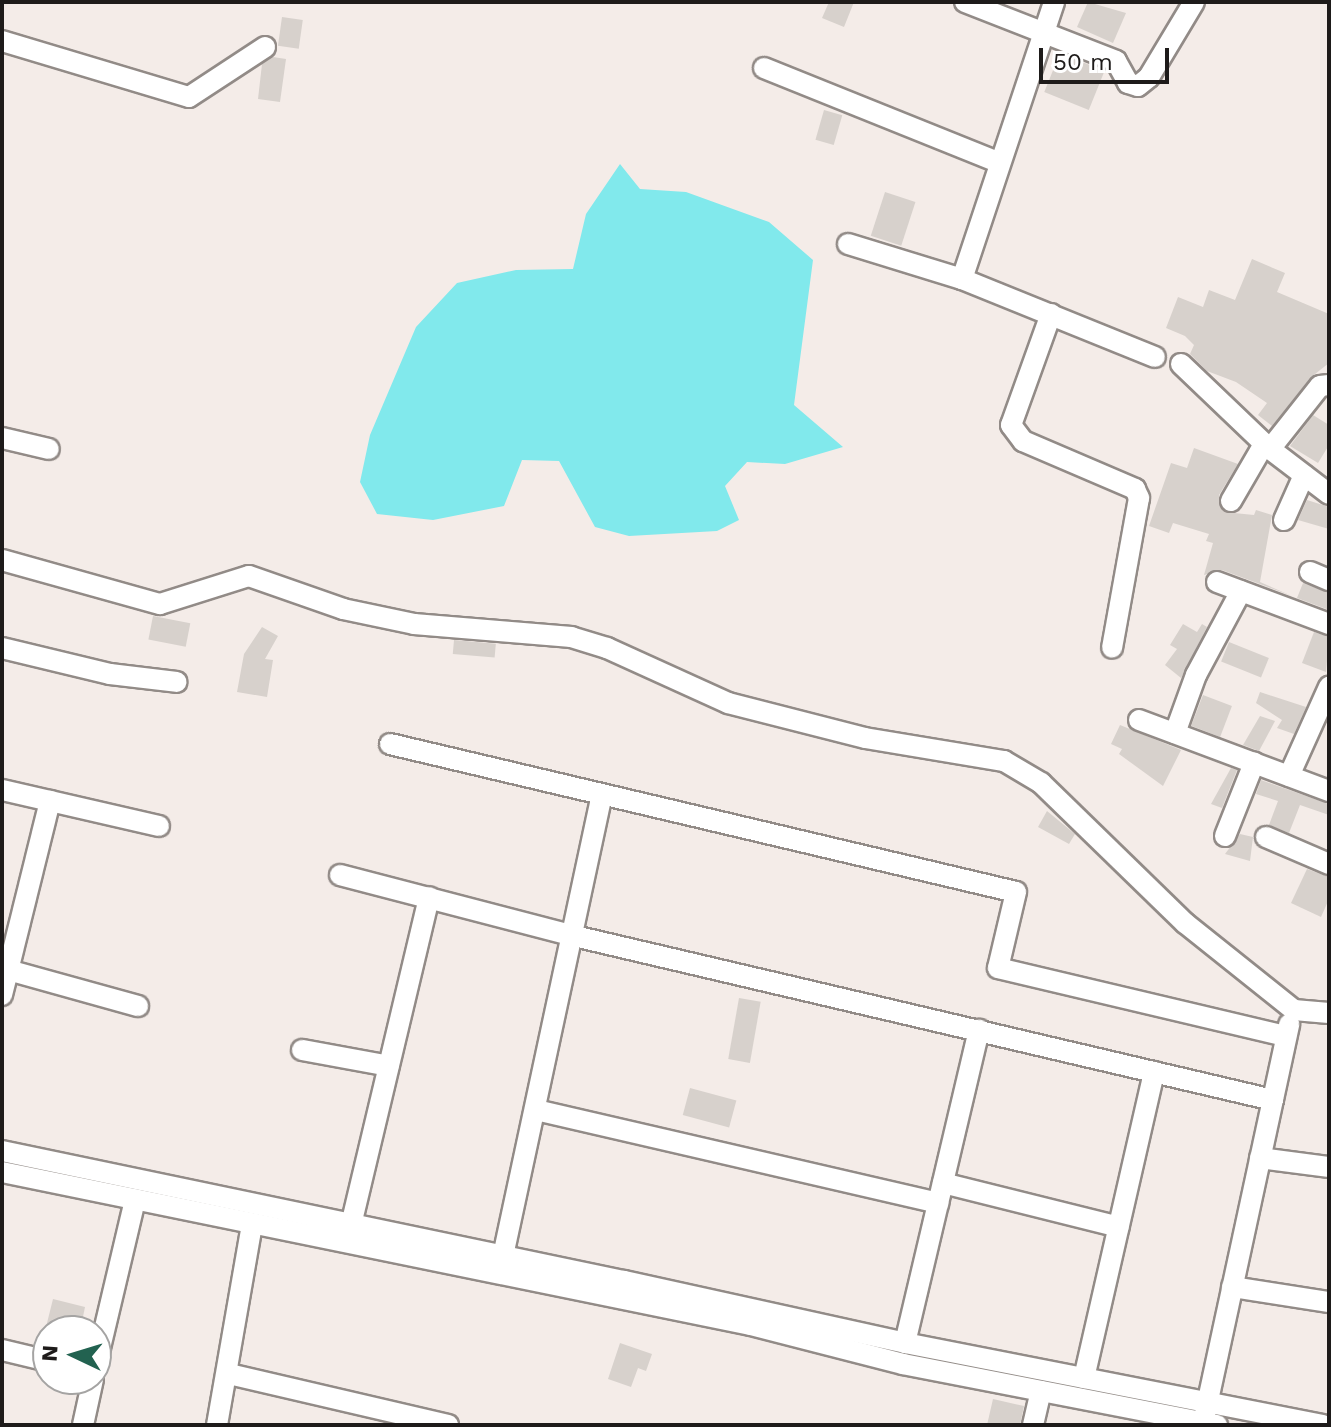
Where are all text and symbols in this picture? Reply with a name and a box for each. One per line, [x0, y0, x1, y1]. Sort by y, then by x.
scale bar [1043, 32, 1173, 82]
text: 50 m [1053, 48, 1113, 76]
north arrow [32, 1315, 112, 1395]
text: N [37, 1344, 63, 1362]

